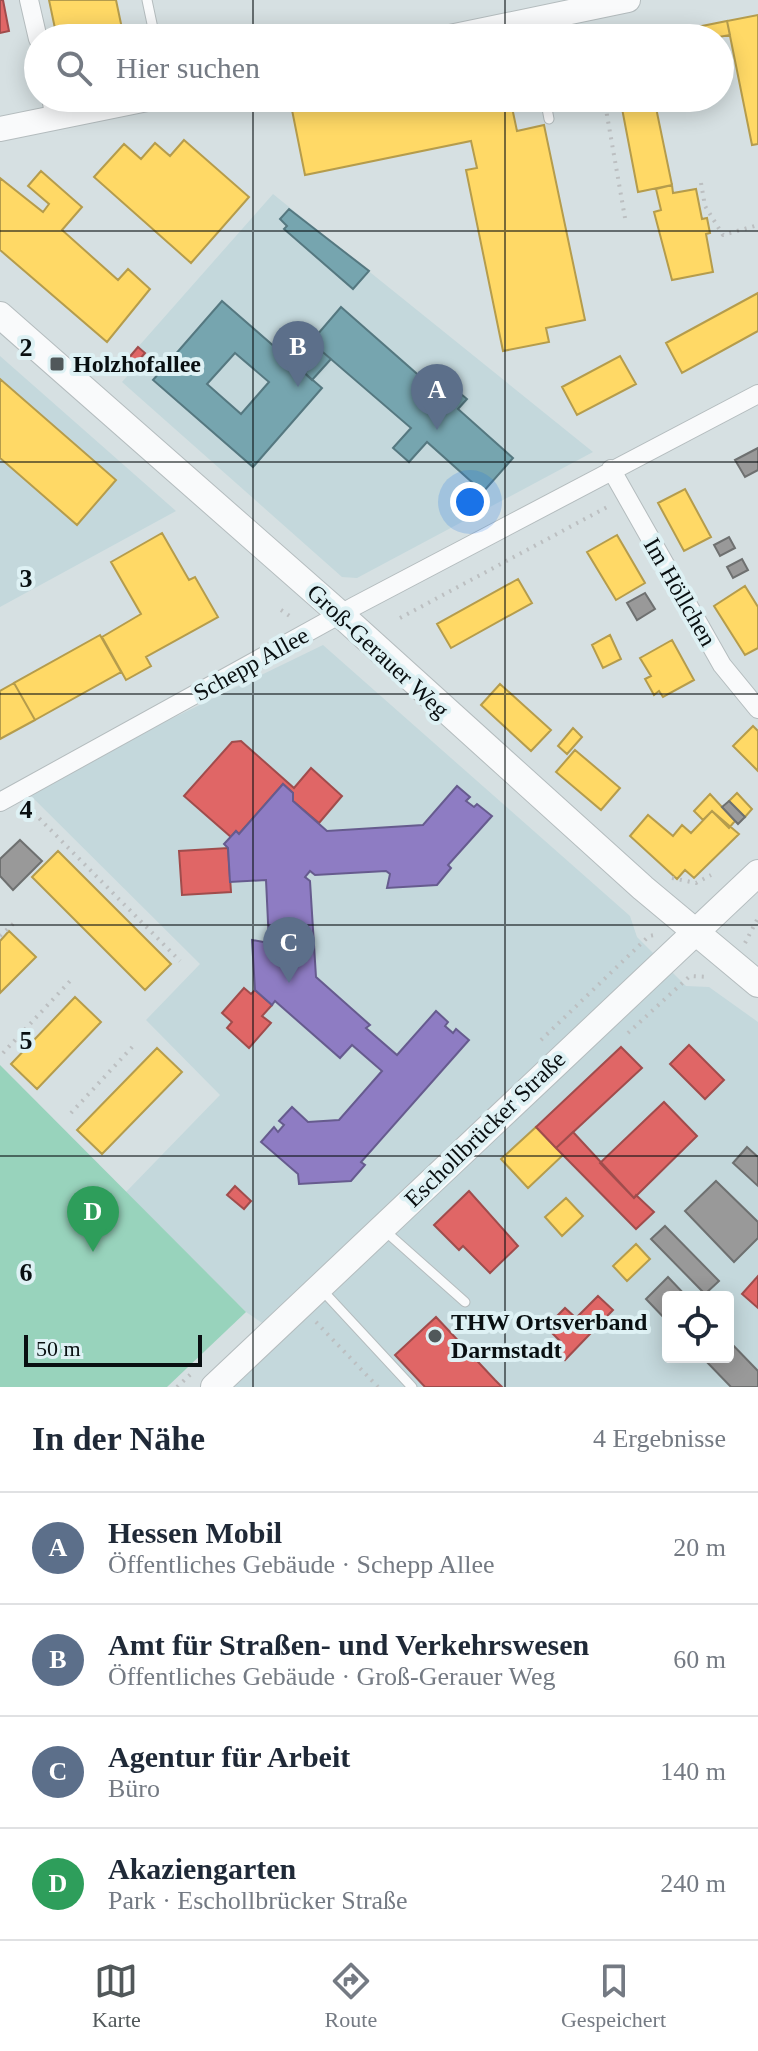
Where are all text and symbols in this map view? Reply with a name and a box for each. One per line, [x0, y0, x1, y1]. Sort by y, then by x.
search box [24, 24, 734, 112]
icon: search [52, 46, 96, 90]
text: Hier suchen [116, 51, 260, 84]
pin: B [272, 321, 324, 387]
text: 2 [20, 333, 33, 362]
place label: Holzhofallee [73, 351, 201, 377]
marker: Holzhofallee [48, 355, 66, 373]
pin: A [411, 364, 463, 430]
your location [450, 482, 490, 522]
street label: Im Höllchen [639, 533, 721, 651]
text: 3 [20, 564, 33, 593]
street label: Groß-Gerauer Weg [302, 579, 454, 723]
street label: Schepp Allee [189, 622, 313, 706]
text: 4 [20, 795, 33, 824]
pin: C [263, 917, 315, 983]
text: 5 [20, 1026, 33, 1055]
street label: Eschollbrücker Straße [400, 1046, 570, 1212]
pin: D [67, 1186, 119, 1252]
text: 6 [20, 1258, 33, 1287]
map controls [662, 1291, 734, 1363]
button: locate [662, 1291, 734, 1363]
place label: THW Ortsverband Darmstadt [451, 1309, 648, 1363]
marker: THW Ortsverband Darmstadt [426, 1327, 444, 1345]
scale bar [24, 1331, 202, 1367]
text: 50 m [36, 1336, 81, 1361]
text: In der Nähe [32, 1420, 205, 1457]
text: 4 Ergebnisse [593, 1424, 726, 1453]
text: Hessen Mobil [108, 1516, 282, 1549]
text: A [49, 1533, 67, 1562]
text: 20 m [673, 1533, 726, 1562]
text: Öffentliches Gebäude · Schepp Allee [108, 1550, 495, 1579]
text: Amt für Straßen- und Verkehrswesen [108, 1628, 589, 1661]
text: B [49, 1645, 67, 1674]
text: 60 m [673, 1645, 726, 1674]
text: Öffentliches Gebäude · Groß-Gerauer Weg [108, 1662, 555, 1691]
text: Agentur für Arbeit [108, 1740, 350, 1773]
text: C [49, 1757, 67, 1786]
text: 140 m [660, 1757, 726, 1786]
text: Büro [108, 1774, 160, 1803]
text: Akaziengarten [108, 1852, 296, 1885]
text: D [49, 1869, 67, 1898]
text: 240 m [660, 1869, 726, 1898]
text: Park · Eschollbrücker Straße [108, 1886, 408, 1915]
tab: Karte [92, 1959, 141, 2033]
tab: Route [325, 1959, 377, 2033]
tab: Gespeichert [561, 1959, 666, 2033]

